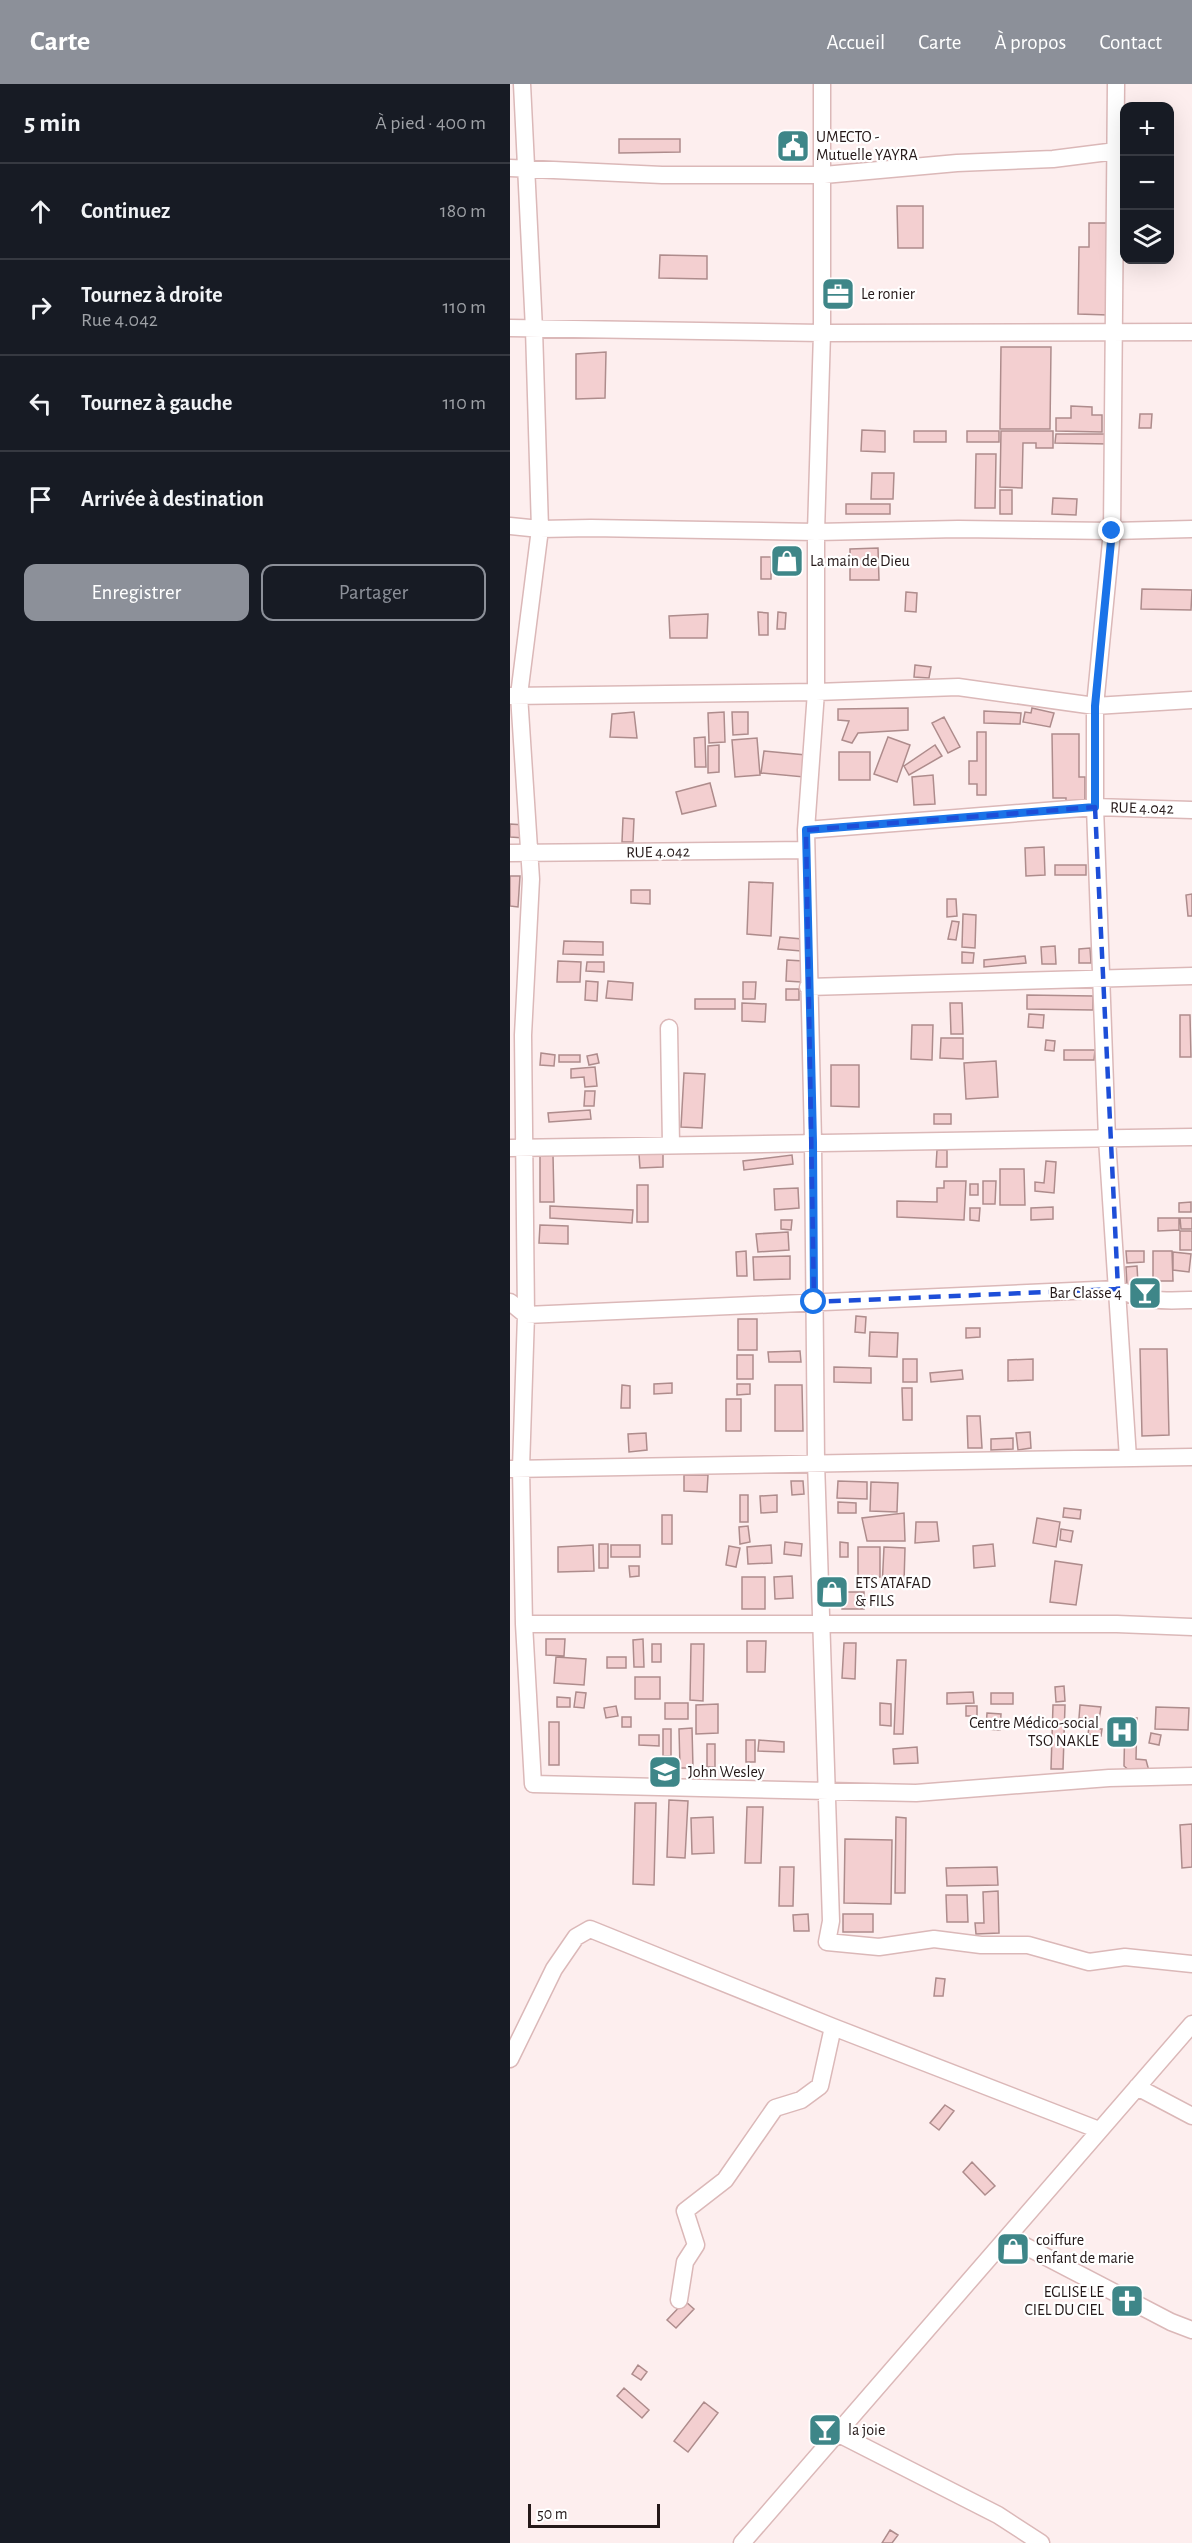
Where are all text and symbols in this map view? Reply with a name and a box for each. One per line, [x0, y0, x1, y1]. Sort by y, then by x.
text: Carte [30, 28, 90, 56]
text: Accueil [827, 32, 885, 53]
text: Carte [918, 32, 961, 53]
text: À propos [994, 32, 1066, 53]
text: Contact [1099, 32, 1162, 53]
map controls [1120, 102, 1174, 264]
button: + [1120, 102, 1174, 156]
text: 5 min [24, 110, 81, 136]
text: À pied · 400 m [375, 113, 486, 133]
public building icon: UMECTO - Mutuelle YAYRA [775, 128, 811, 164]
place label: UMECTO - Mutuelle YAYRA [816, 129, 918, 163]
button: − [1120, 156, 1174, 210]
icon: ahead [24, 195, 57, 228]
text: Continuez [81, 200, 170, 222]
text: 180 m [440, 201, 486, 221]
button: layers [1120, 210, 1174, 264]
office icon: Le ronier [820, 276, 856, 312]
text: Tournez à droite [81, 284, 223, 306]
place label: Le ronier [861, 286, 916, 302]
icon: right [24, 291, 57, 324]
text: 110 m [442, 297, 486, 317]
text: Rue 4.042 [81, 310, 158, 330]
icon: left [24, 387, 57, 420]
text: Tournez à gauche [81, 392, 232, 414]
text: 110 m [442, 393, 486, 413]
icon: arrive [24, 483, 57, 516]
text: Arrivée à destination [81, 488, 264, 510]
route end [1098, 517, 1124, 543]
shop icon: La main de Dieu [769, 543, 805, 579]
place label: La main de Dieu [810, 553, 910, 569]
button: Enregistrer [24, 564, 249, 621]
button: Partager [261, 564, 486, 621]
street label: RUE 4.042 [1110, 799, 1174, 817]
street label: RUE 4.042 [626, 843, 690, 861]
bar icon: Bar Classe 4 [1127, 1275, 1163, 1311]
place label: Bar Classe 4 [1049, 1285, 1122, 1301]
route start [800, 1288, 826, 1314]
shop icon: ETS ATAFAD & FILS [814, 1574, 850, 1610]
place label: ETS ATAFAD & FILS [855, 1575, 931, 1609]
hospital icon: Centre Médico-social TSO NAKLE [1104, 1714, 1140, 1750]
place label: Centre Médico-social TSO NAKLE [969, 1715, 1099, 1749]
school or university icon: John Wesley [647, 1754, 683, 1790]
place label: John Wesley [688, 1764, 765, 1781]
shop icon: coiffure enfant de marie [995, 2231, 1031, 2267]
place label: coiffure enfant de marie [1036, 2232, 1134, 2266]
church icon: EGLISE LE CIEL DU CIEL [1109, 2283, 1145, 2319]
place label: EGLISE LE CIEL DU CIEL [1024, 2284, 1104, 2318]
bar icon: la joie [807, 2412, 843, 2448]
place label: la joie [848, 2422, 885, 2439]
scale bar [528, 2501, 660, 2528]
text: 50 m [537, 2506, 568, 2522]

